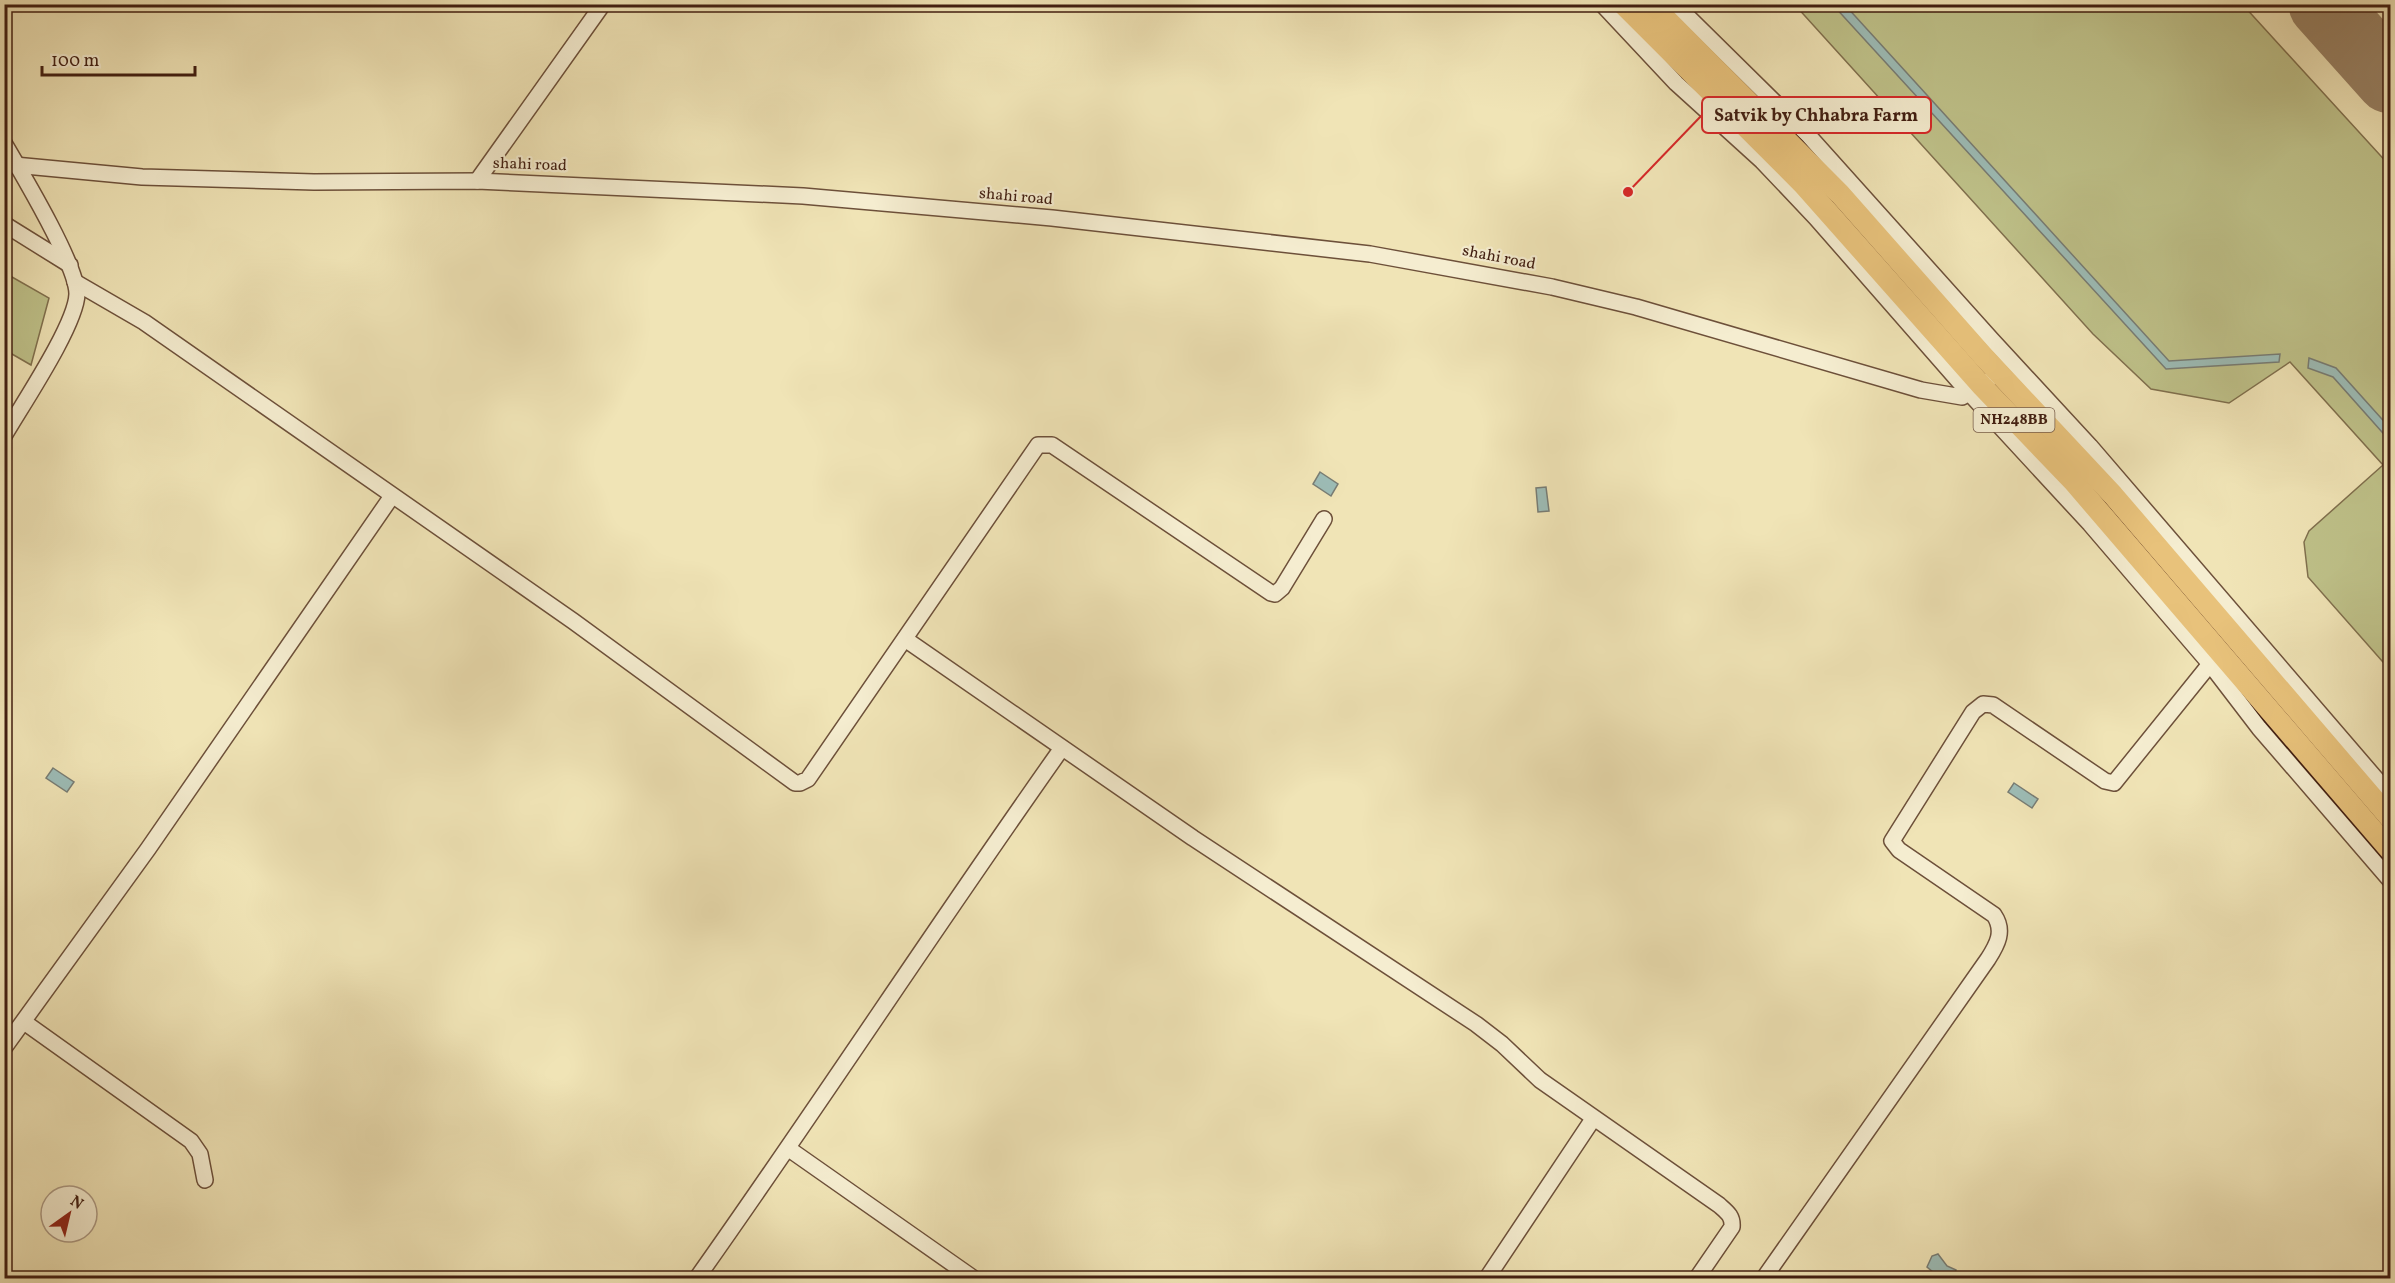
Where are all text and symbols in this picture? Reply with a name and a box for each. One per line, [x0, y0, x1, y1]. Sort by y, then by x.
scale bar [42, 39, 195, 77]
text: 100 m [51, 49, 100, 74]
callout: Satvik by Chhabra Farm [1702, 97, 1931, 133]
text: Satvik by Chhabra Farm [1714, 104, 1918, 129]
street label: shahi road [493, 153, 567, 177]
street label: shahi road [978, 183, 1054, 211]
street label: shahi road [1461, 240, 1537, 276]
road number: NH248BB [1974, 408, 2054, 432]
north arrow [39, 1184, 99, 1244]
text: N [65, 1191, 88, 1216]

